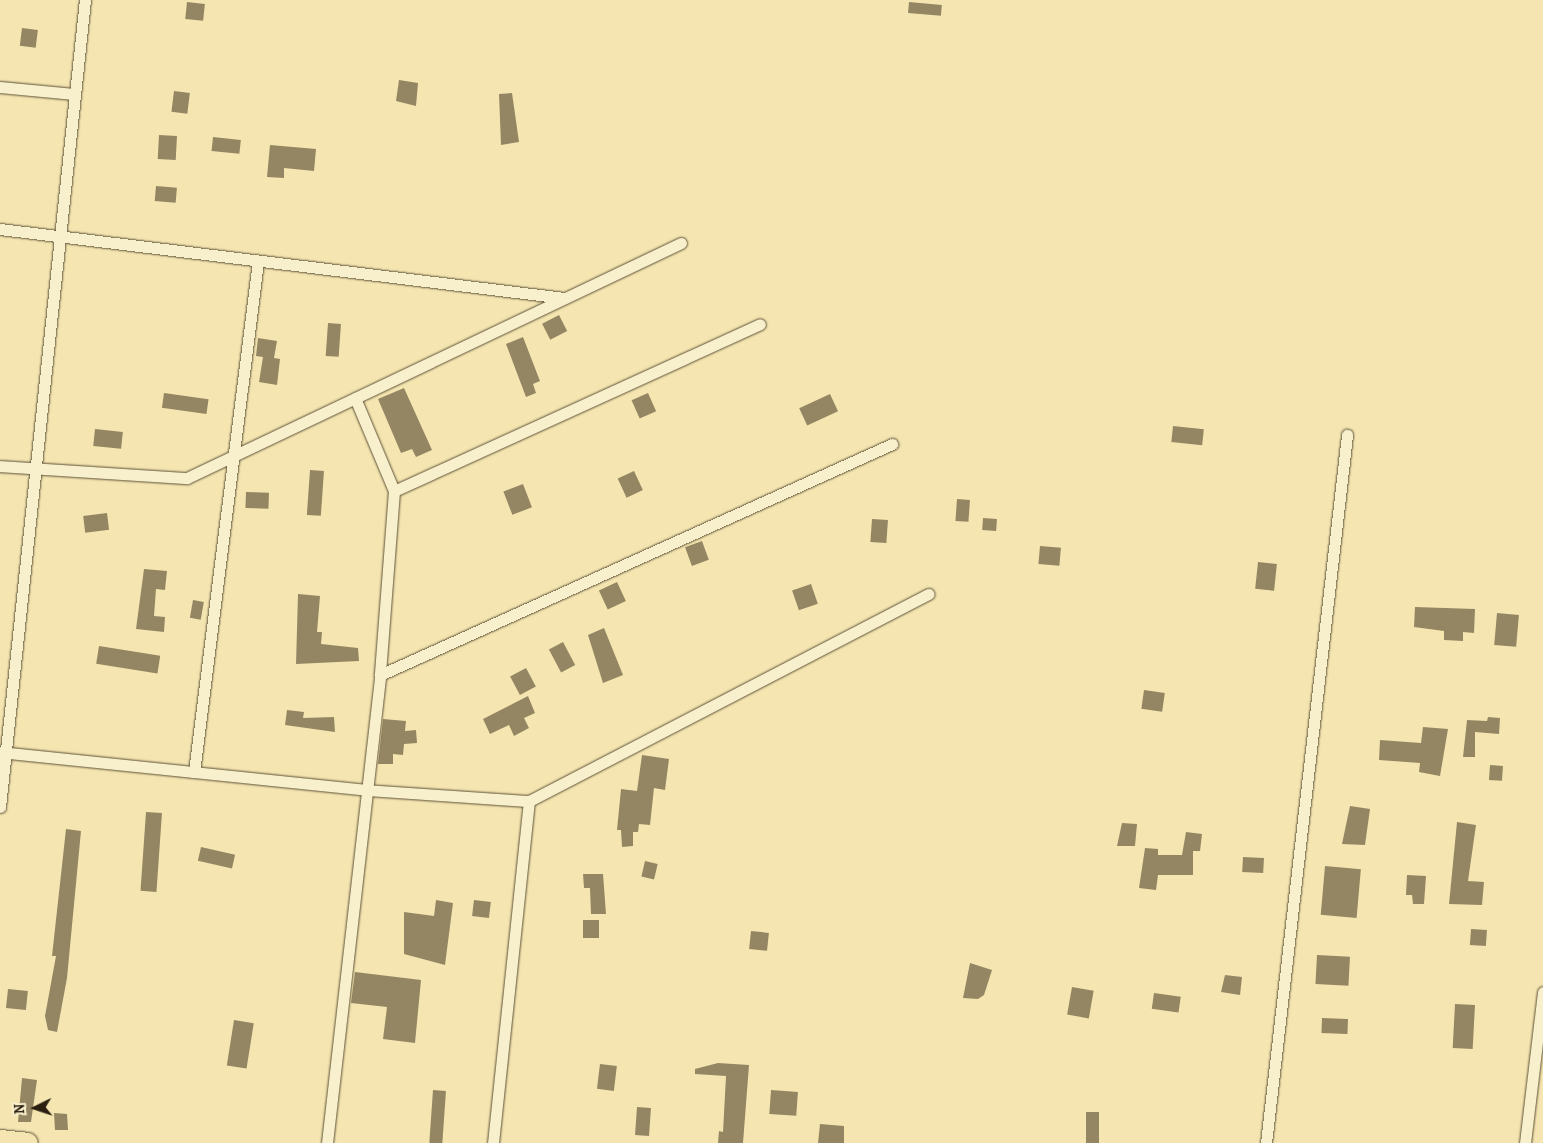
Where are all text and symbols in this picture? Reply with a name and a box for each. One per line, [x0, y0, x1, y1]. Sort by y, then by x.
north arrow [10, 1083, 60, 1133]
text: N [10, 1103, 29, 1115]

